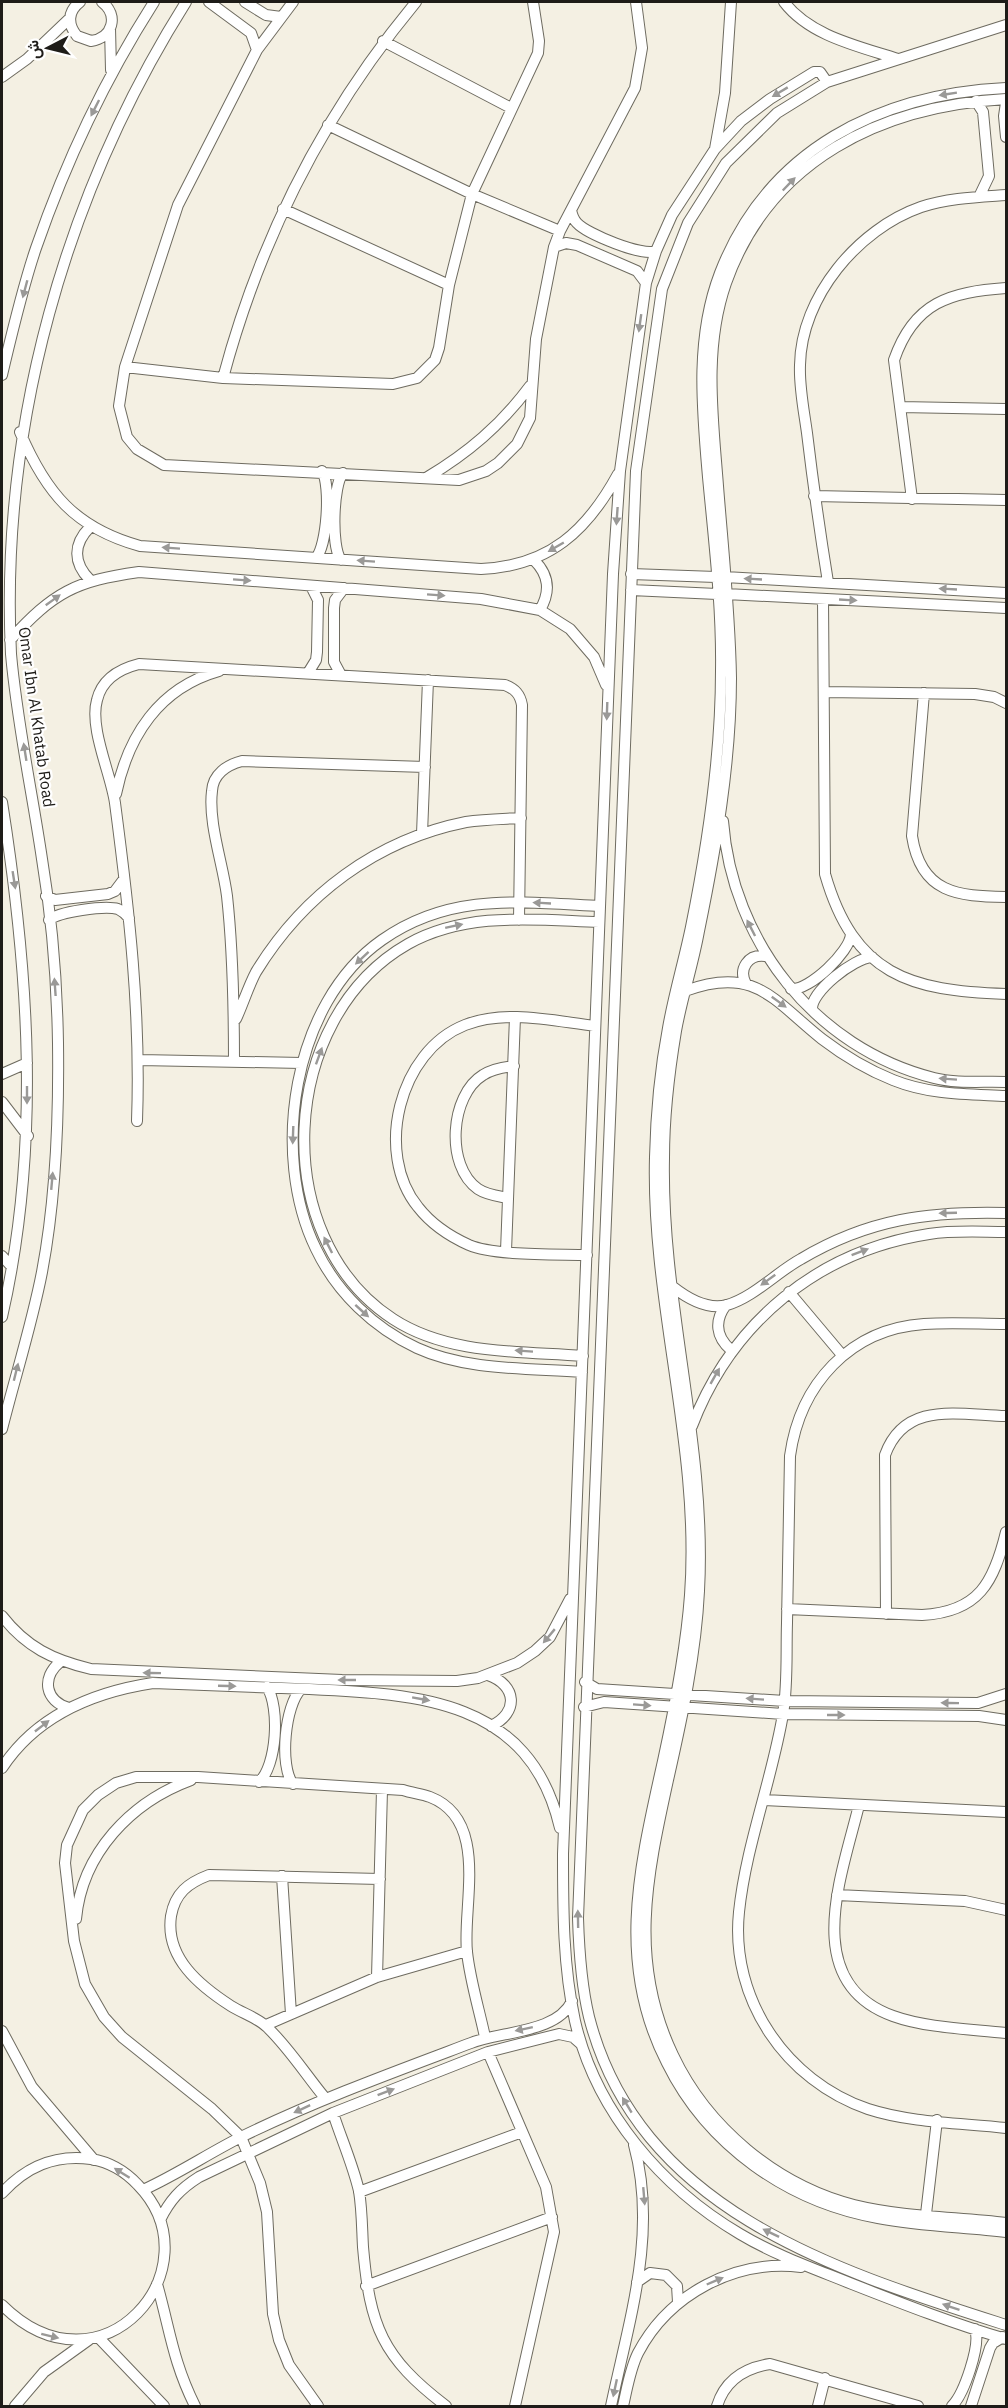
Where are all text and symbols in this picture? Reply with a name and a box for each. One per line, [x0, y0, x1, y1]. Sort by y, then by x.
north arrow [18, 18, 78, 78]
text: ش [22, 39, 44, 61]
one-way arrow [772, 87, 788, 98]
one-way arrow [939, 89, 958, 98]
one-way arrow [90, 99, 99, 116]
one-way arrow [781, 178, 795, 192]
one-way arrow [20, 280, 29, 298]
one-way arrow [636, 313, 645, 332]
one-way arrow [612, 507, 621, 526]
one-way arrow [547, 542, 564, 552]
one-way arrow [162, 544, 181, 553]
one-way arrow [356, 557, 375, 566]
one-way arrow [744, 574, 763, 583]
one-way arrow [232, 575, 251, 585]
one-way arrow [939, 585, 958, 594]
one-way arrow [427, 590, 446, 600]
one-way arrow [44, 594, 60, 606]
one-way arrow [838, 596, 857, 605]
street label: Omar Ibn Al Khatab Road [14, 625, 60, 809]
one-way arrow [603, 702, 612, 721]
one-way arrow [21, 742, 30, 761]
one-way arrow [9, 871, 18, 890]
one-way arrow [532, 898, 551, 907]
one-way arrow [747, 920, 756, 937]
one-way arrow [444, 921, 463, 931]
one-way arrow [354, 951, 369, 965]
one-way arrow [50, 977, 60, 996]
one-way arrow [771, 996, 787, 1008]
one-way arrow [315, 1047, 325, 1065]
one-way arrow [939, 1075, 958, 1084]
one-way arrow [22, 1086, 32, 1105]
one-way arrow [289, 1126, 298, 1145]
one-way arrow [47, 1172, 57, 1191]
one-way arrow [939, 1208, 958, 1218]
one-way arrow [323, 1237, 332, 1254]
one-way arrow [851, 1247, 869, 1256]
one-way arrow [761, 1274, 777, 1286]
one-way arrow [354, 1304, 369, 1317]
one-way arrow [515, 1347, 534, 1356]
one-way arrow [11, 1363, 21, 1382]
one-way arrow [710, 1367, 720, 1384]
one-way arrow [543, 1628, 556, 1644]
one-way arrow [142, 1668, 161, 1677]
one-way arrow [337, 1675, 356, 1685]
one-way arrow [218, 1681, 237, 1690]
one-way arrow [412, 1694, 431, 1703]
one-way arrow [745, 1695, 764, 1704]
one-way arrow [940, 1698, 959, 1708]
one-way arrow [632, 1700, 651, 1709]
one-way arrow [827, 1710, 846, 1720]
one-way arrow [35, 1721, 50, 1733]
one-way arrow [573, 1910, 583, 1929]
one-way arrow [515, 2024, 534, 2034]
one-way arrow [377, 2087, 395, 2097]
one-way arrow [622, 2097, 633, 2113]
one-way arrow [292, 2104, 310, 2114]
one-way arrow [114, 2167, 130, 2178]
one-way arrow [639, 2187, 649, 2206]
one-way arrow [762, 2228, 779, 2237]
one-way arrow [706, 2276, 724, 2285]
one-way arrow [942, 2301, 960, 2311]
one-way arrow [40, 2331, 59, 2341]
one-way arrow [610, 2379, 619, 2398]

